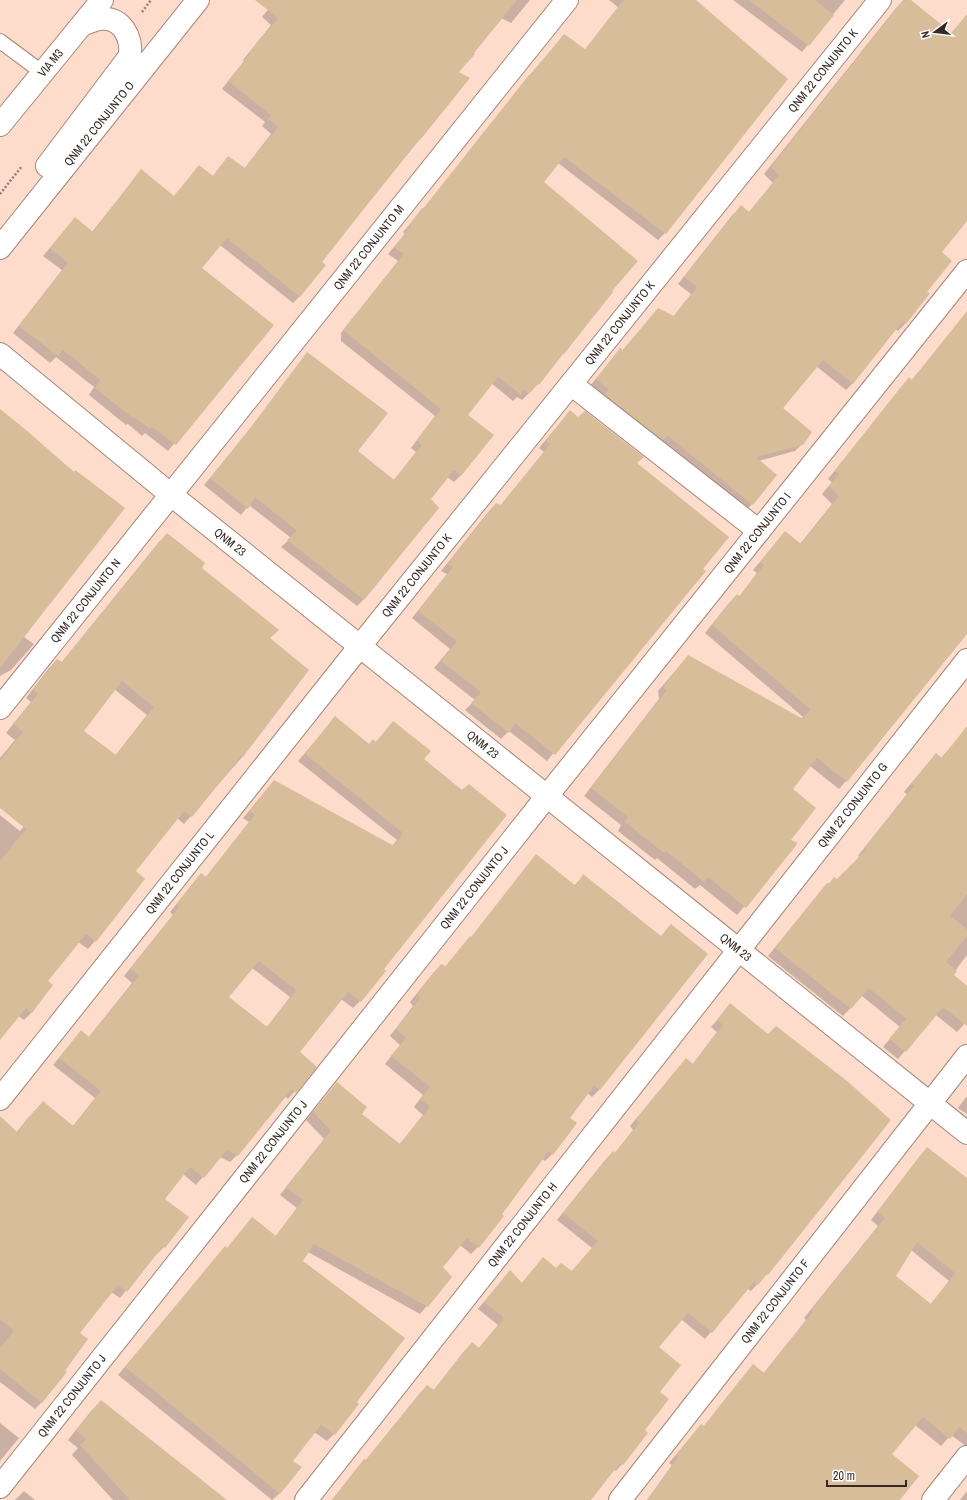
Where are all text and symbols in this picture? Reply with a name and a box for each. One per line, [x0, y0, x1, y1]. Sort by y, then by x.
north arrow [915, 12, 955, 52]
street label: QNM 22 CONJUNTO K [784, 25, 862, 116]
text: N [918, 30, 933, 40]
street label: VIA M3 [34, 46, 67, 80]
street label: QNM 22 CONJUNTO O [60, 78, 138, 170]
street label: QNM 22 CONJUNTO M [330, 202, 408, 293]
street label: QNM 22 CONJUNTO K [581, 278, 659, 368]
street label: QNM 22 CONJUNTO I [720, 489, 795, 577]
street label: QNM 23 [211, 524, 249, 560]
street label: QNM 22 CONJUNTO K [378, 530, 456, 621]
street label: QNM 22 CONJUNTO N [47, 556, 124, 647]
street label: QNM 23 [463, 727, 502, 762]
street label: QNM 22 CONJUNTO G [814, 759, 891, 851]
street label: QNM 22 CONJUNTO L [142, 827, 218, 918]
street label: QNM 22 CONJUNTO J [436, 843, 512, 933]
street label: QNM 23 [716, 930, 755, 965]
street label: QNM 22 CONJUNTO J [235, 1097, 311, 1187]
street label: QNM 22 CONJUNTO H [484, 1179, 561, 1271]
street label: QNM 22 CONJUNTO F [737, 1256, 813, 1347]
street label: QNM 22 CONJUNTO J [34, 1351, 110, 1441]
scale bar [827, 1462, 906, 1488]
text: 20 m [833, 1468, 855, 1484]

